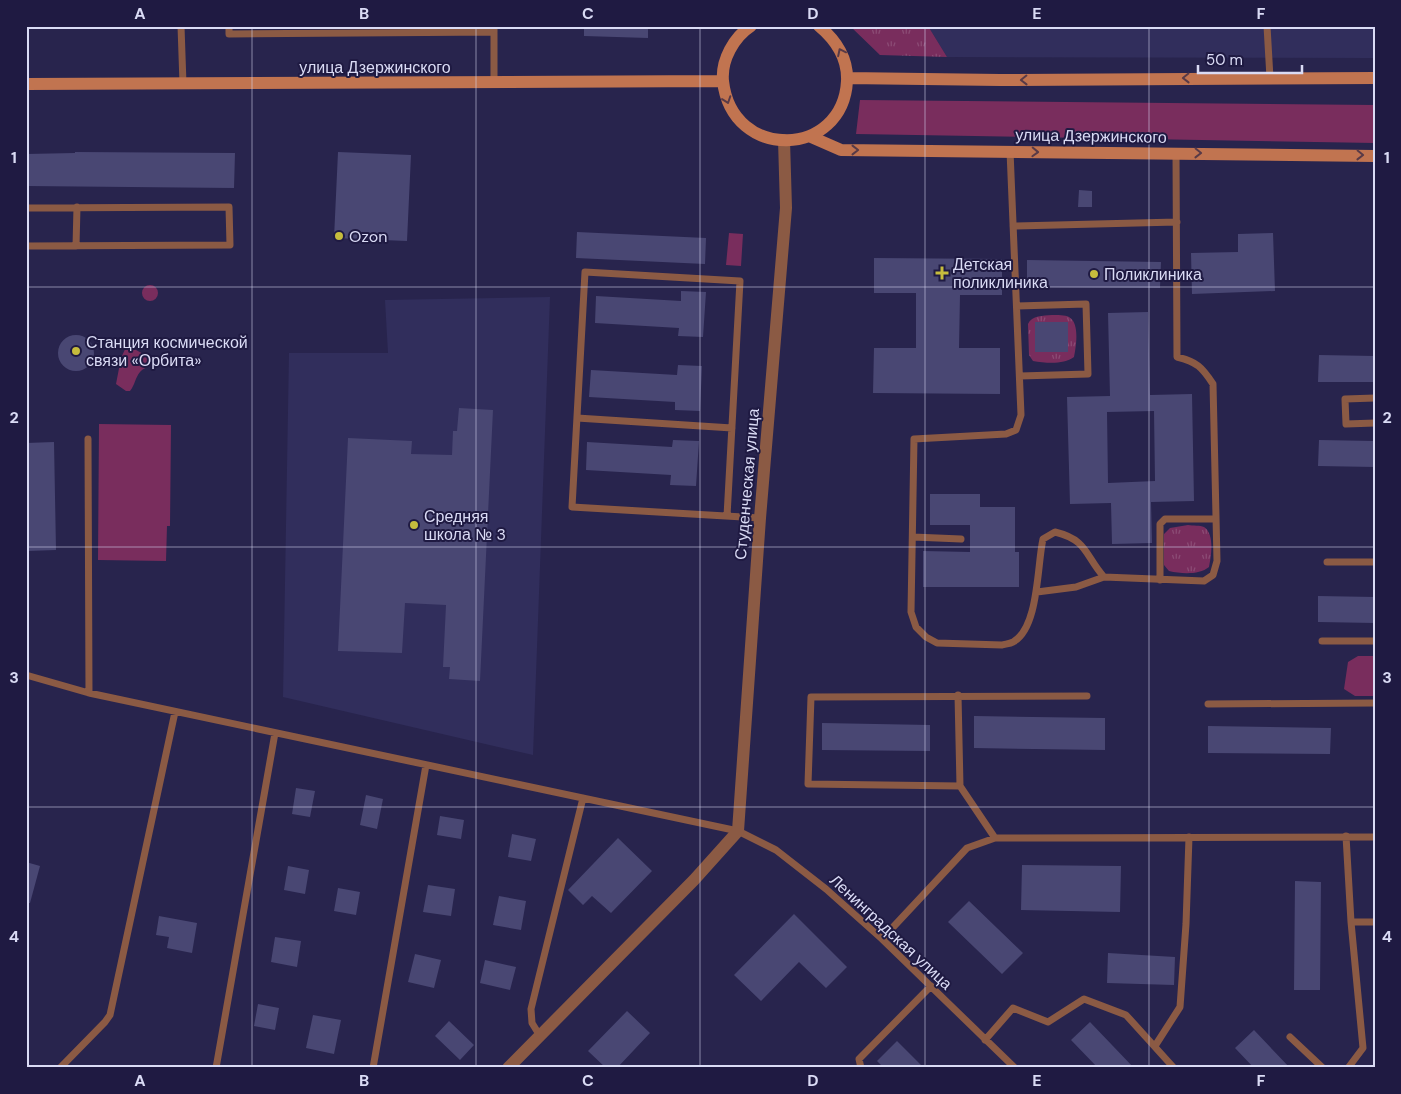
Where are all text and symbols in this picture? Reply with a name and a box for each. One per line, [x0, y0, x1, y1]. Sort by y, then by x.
text: A [134, 3, 146, 24]
text: B [359, 3, 369, 24]
text: C [582, 3, 594, 24]
text: D [807, 3, 819, 24]
text: E [1032, 3, 1042, 24]
text: F [1257, 3, 1266, 24]
scale bar [1198, 42, 1302, 74]
one-way arrow [836, 48, 847, 57]
text: 50 m [1206, 50, 1243, 70]
street label: улица Дзержинского [299, 57, 451, 78]
one-way arrow [1182, 73, 1190, 83]
one-way arrow [1019, 75, 1027, 85]
one-way arrow [721, 95, 731, 103]
street label: улица Дзержинского [1015, 124, 1167, 148]
one-way arrow [852, 145, 859, 155]
text: 1 [11, 147, 17, 168]
one-way arrow [1032, 147, 1039, 157]
text: 1 [1384, 147, 1390, 168]
one-way arrow [1194, 148, 1202, 158]
one-way arrow [1356, 150, 1364, 161]
place label: Ozon [349, 226, 387, 247]
marker: Ozon [333, 230, 345, 242]
place label: Детская поликлиника [953, 254, 1048, 293]
place label: Поликлиника [1104, 264, 1202, 285]
marker: Детская поликлиника [935, 266, 949, 280]
marker: Поликлиника [1088, 268, 1100, 280]
place label: Станция космической связи «Орбита» [86, 332, 248, 371]
marker: Станция космической связи «Орбита» [70, 345, 82, 357]
text: 2 [9, 407, 19, 428]
street label: Студенческая улица [730, 407, 764, 561]
text: 2 [1382, 407, 1392, 428]
place label: Средняя школа № 3 [424, 506, 506, 545]
marker: Средняя школа № 3 [408, 519, 420, 531]
text: 3 [9, 667, 19, 688]
text: 3 [1382, 667, 1392, 688]
street label: Ленинградская улица [825, 870, 957, 994]
text: 4 [9, 926, 19, 947]
text: 4 [1382, 926, 1392, 947]
text: A [134, 1070, 146, 1091]
text: B [359, 1070, 369, 1091]
text: C [582, 1070, 594, 1091]
text: D [807, 1070, 819, 1091]
text: E [1032, 1070, 1042, 1091]
text: F [1257, 1070, 1266, 1091]

